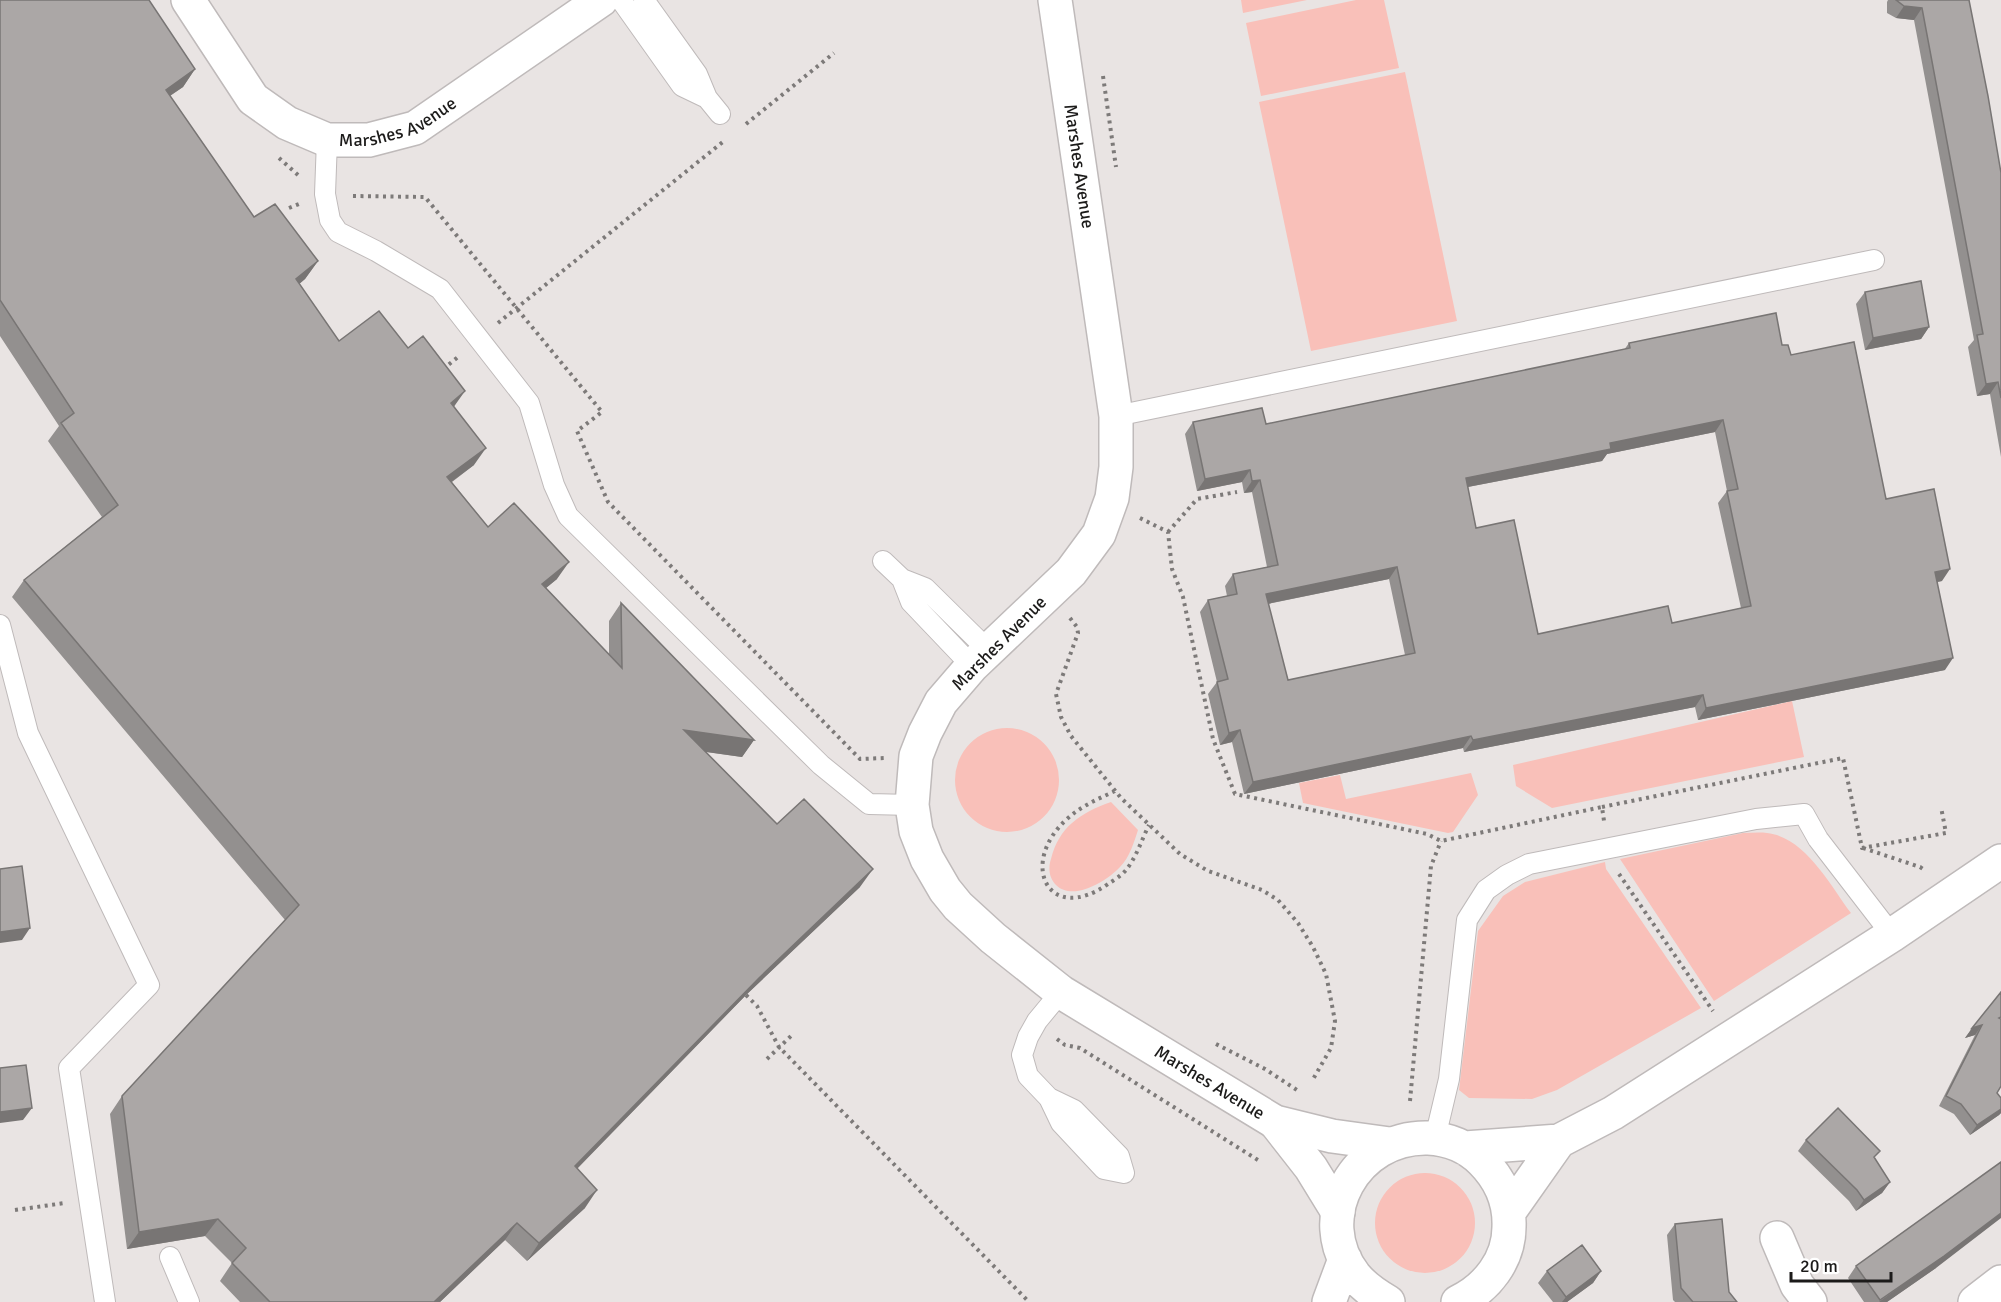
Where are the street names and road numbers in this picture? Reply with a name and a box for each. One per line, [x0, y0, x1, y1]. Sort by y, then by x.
street label: Marshes Avenue [339, 92, 460, 151]
street label: Marshes Avenue [1059, 103, 1099, 230]
street label: Marshes Avenue [947, 591, 1051, 695]
street label: Marshes Avenue [1150, 1040, 1269, 1124]

